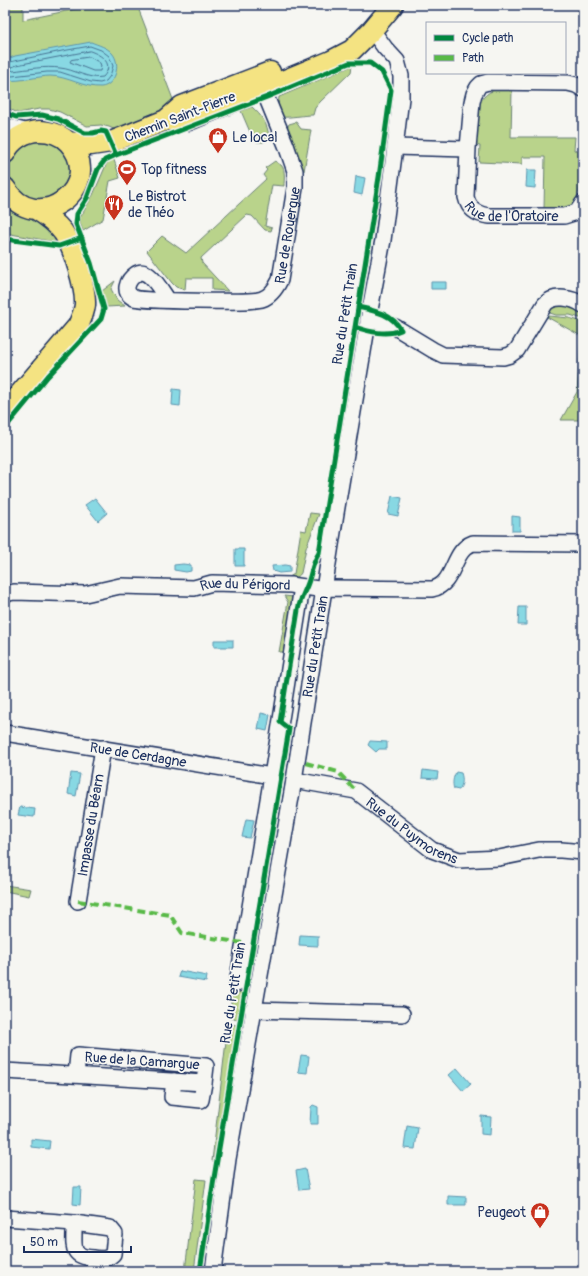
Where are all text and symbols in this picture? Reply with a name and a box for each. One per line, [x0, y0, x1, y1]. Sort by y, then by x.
legend [426, 22, 566, 74]
text: Cycle path [462, 31, 514, 46]
text: Path [462, 51, 484, 66]
street label: Chemin Saint-Pierre [122, 88, 238, 146]
shop icon: Le local [207, 126, 229, 154]
place label: Le local [232, 129, 278, 146]
sports icon: Top fitness [116, 158, 138, 186]
place label: Top fitness [141, 161, 207, 178]
street label: Rue de Rouergue [271, 186, 304, 285]
place label: Le Bistrot de Théo [128, 188, 186, 221]
restaurant icon: Le Bistrot de Théo [103, 193, 125, 221]
street label: Rue de l'Oratoire [461, 198, 558, 225]
street label: Rue du Petit Train [329, 262, 361, 366]
street label: Rue du Périgord [198, 574, 291, 594]
street label: Rue du Petit Train [299, 594, 331, 698]
street label: Rue de Cerdagne [89, 738, 188, 771]
street label: Impasse du Béarn [74, 772, 107, 878]
street label: Rue du Puymorens [363, 793, 461, 868]
street label: Rue du Petit Train [217, 941, 249, 1045]
street label: Rue de la Camargue [84, 1049, 200, 1073]
shop icon: Peugeot [529, 1201, 551, 1229]
place label: Peugeot [477, 1204, 526, 1221]
scale bar [24, 1228, 131, 1254]
text: 50 m [30, 1235, 58, 1250]

